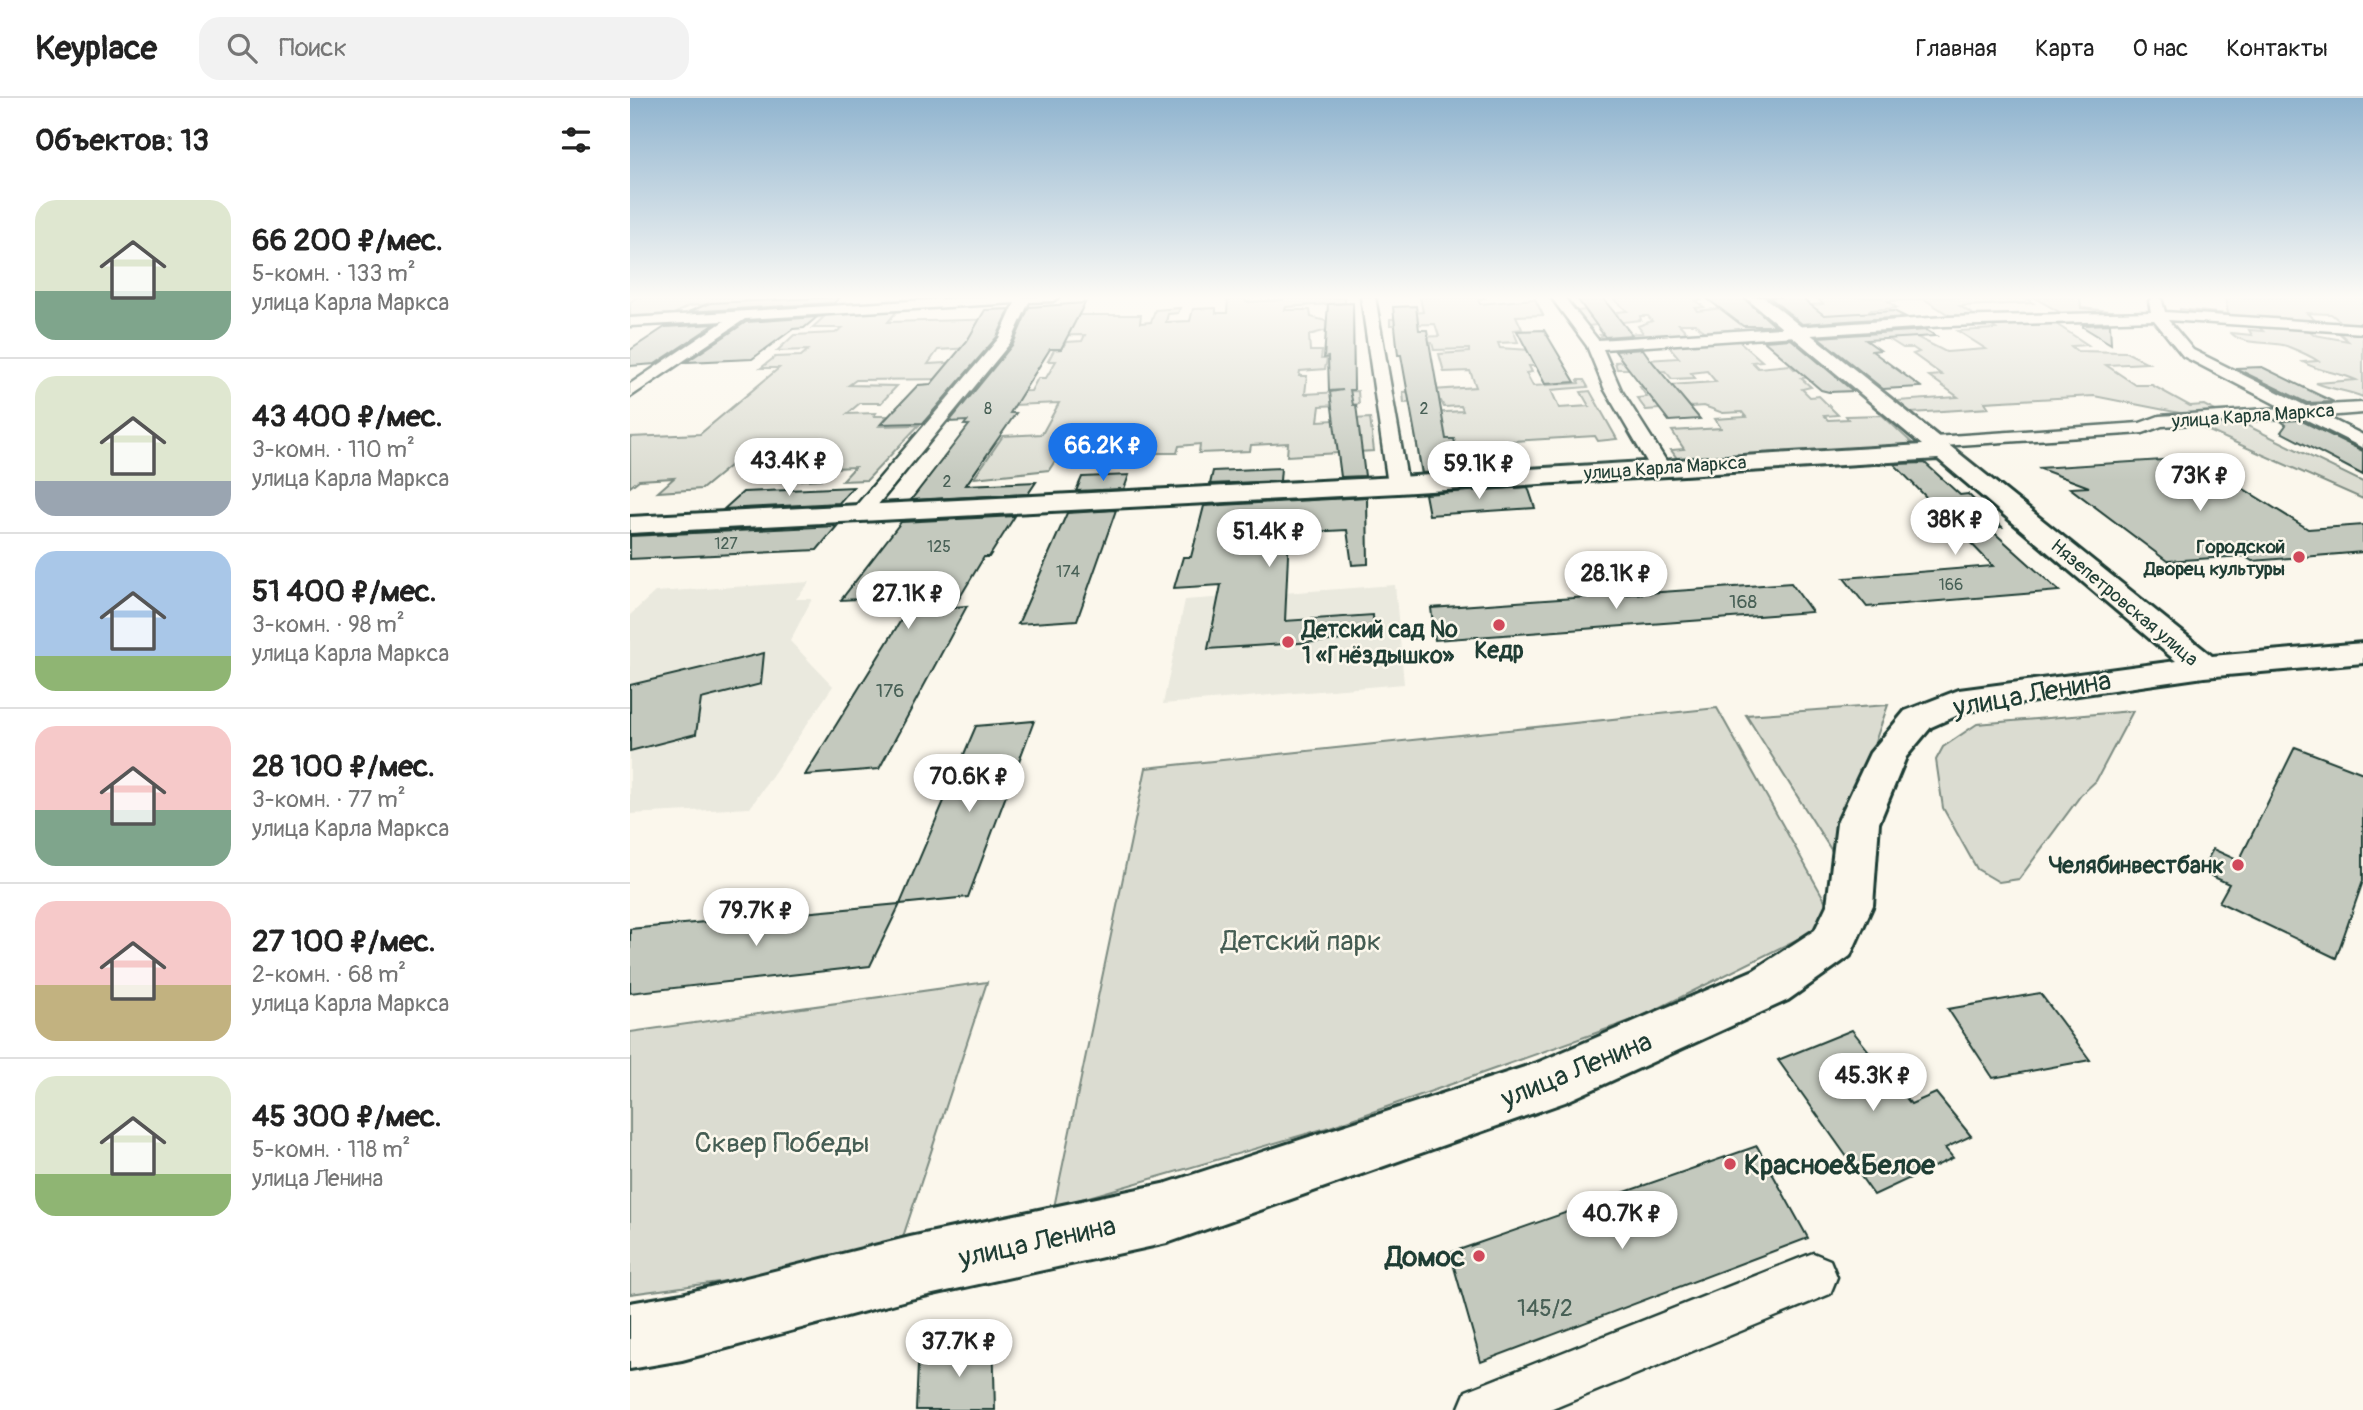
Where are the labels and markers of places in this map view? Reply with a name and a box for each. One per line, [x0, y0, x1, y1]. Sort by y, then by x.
pin: 66.2K ₽ [1038, 424, 1168, 483]
pin: 43.4K ₽ [724, 438, 854, 498]
pin: 59.1K ₽ [1414, 442, 1544, 501]
pin: 73K ₽ [2151, 454, 2249, 513]
pin: 38K ₽ [1906, 498, 2004, 557]
pin: 51.4K ₽ [1204, 510, 1334, 569]
place label: Городской Дворец культуры [2143, 535, 2285, 581]
marker: Городской Дворец культуры [2291, 549, 2307, 565]
pin: 28.1K ₽ [1551, 552, 1681, 611]
pin: 27.1K ₽ [843, 572, 973, 631]
place label: Детский сад № 1 «Гнёздышко» [1300, 615, 1458, 670]
marker: Кедр [1491, 617, 1507, 633]
marker: Детский сад № 1 «Гнёздышко» [1280, 634, 1296, 650]
place label: Кедр [1474, 636, 1524, 665]
pin: 70.6K ₽ [904, 754, 1034, 814]
place label: Челябинвестбанк [2048, 851, 2224, 880]
marker: Челябинвестбанк [2230, 857, 2246, 873]
pin: 79.7K ₽ [691, 888, 821, 948]
pin: 45.3K ₽ [1808, 1054, 1938, 1113]
place label: Красное&Белое [1744, 1148, 1936, 1183]
marker: Красное&Белое [1722, 1156, 1738, 1172]
pin: 40.7K ₽ [1557, 1192, 1687, 1251]
place label: Домос [1383, 1240, 1465, 1275]
marker: Домос [1471, 1248, 1487, 1264]
pin: 37.7K ₽ [894, 1320, 1024, 1379]

